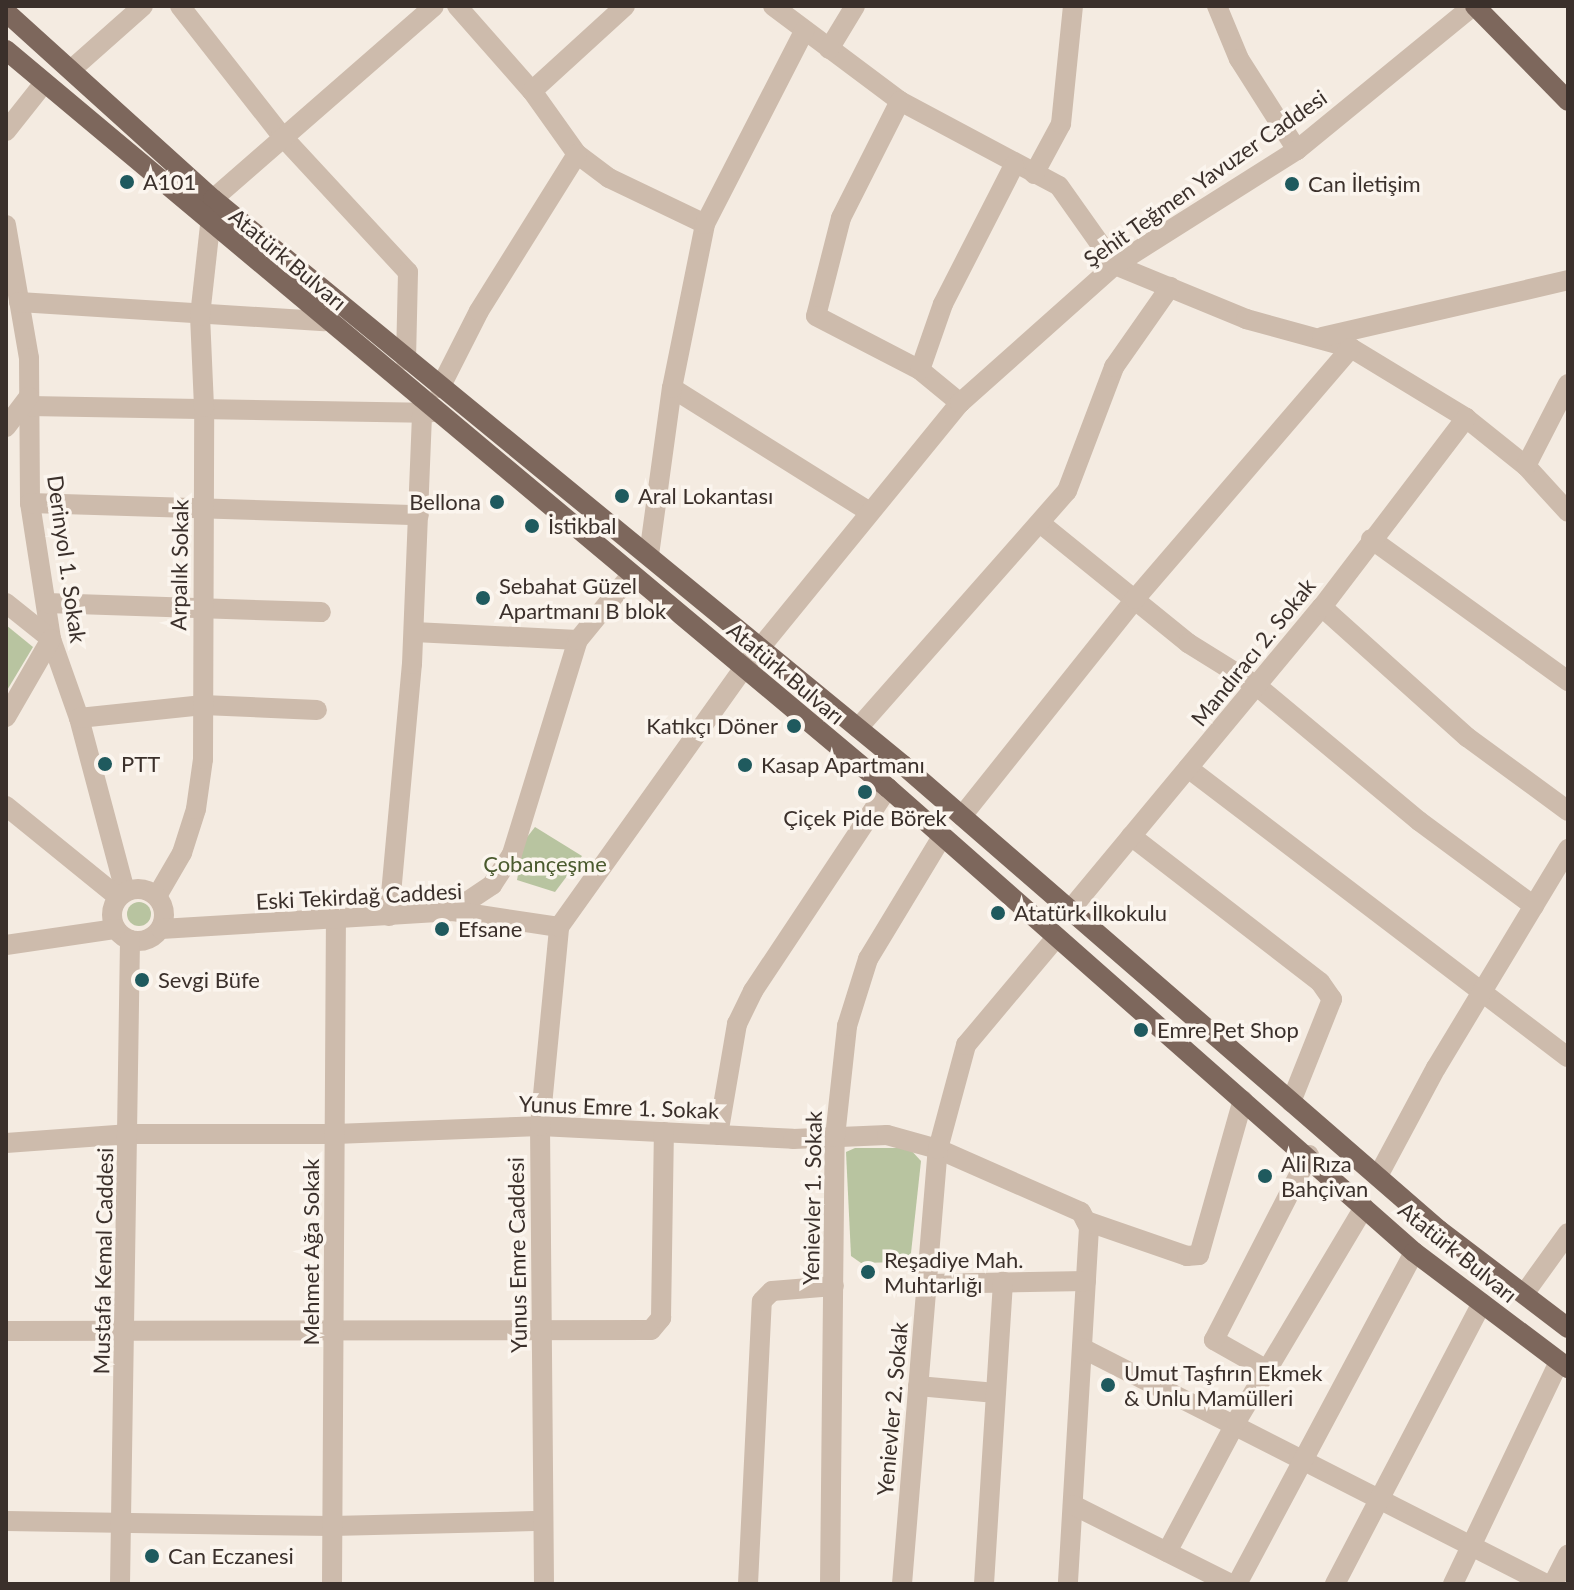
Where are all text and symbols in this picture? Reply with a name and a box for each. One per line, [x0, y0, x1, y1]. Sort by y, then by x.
street label: Şehit Teğmen Yavuzer Caddesi [1077, 83, 1333, 273]
place label: A101 [143, 169, 196, 195]
place label: Can İletişim [1308, 171, 1421, 197]
marker: A101 [118, 173, 136, 191]
marker: Can İletişim [1283, 175, 1301, 193]
street label: Atatürk Bulvarı [224, 202, 352, 316]
street label: Derinyol 1. Sokak [42, 473, 92, 645]
place label: Aral Lokantası [638, 483, 773, 509]
marker: Aral Lokantası [613, 487, 631, 505]
place label: Bellona [409, 489, 481, 515]
marker: Bellona [488, 493, 506, 511]
street label: Arpalık Sokak [165, 499, 193, 631]
place label: İstikbal [548, 513, 617, 539]
marker: İstikbal [523, 517, 541, 535]
place label: Sebahat Güzel Apartmanı B blok [499, 572, 666, 624]
street label: Mandıracı 2. Sokak [1185, 573, 1321, 731]
marker: Sebahat Güzel Apartmanı B blok [474, 589, 492, 607]
street label: Atatürk Bulvarı [722, 616, 850, 730]
place label: Katıkçı Döner [646, 713, 778, 739]
marker: Katıkçı Döner [785, 717, 803, 735]
place label: PTT [121, 751, 160, 777]
place label: Kasap Apartmanı [761, 752, 925, 778]
marker: PTT [96, 755, 114, 773]
marker: Kasap Apartmanı [736, 756, 754, 774]
marker: Çiçek Pide Börek [856, 783, 874, 801]
place label: Çiçek Pide Börek [783, 805, 947, 831]
park label: Çobançeşme [483, 851, 607, 877]
street label: Eski Tekirdağ Caddesi [255, 877, 463, 915]
place label: Atatürk İlkokulu [1014, 900, 1167, 926]
marker: Atatürk İlkokulu [989, 904, 1007, 922]
place label: Efsane [458, 916, 522, 942]
marker: Efsane [433, 920, 451, 938]
place label: Sevgi Büfe [158, 967, 260, 993]
marker: Sevgi Büfe [133, 971, 151, 989]
place label: Emre Pet Shop [1157, 1017, 1299, 1043]
marker: Emre Pet Shop [1132, 1021, 1150, 1039]
street label: Yunus Emre 1. Sokak [518, 1090, 720, 1124]
street label: Yenievler 1. Sokak [797, 1110, 827, 1286]
street label: Mustafa Kemal Caddesi [88, 1147, 118, 1375]
place label: Ali Rıza Bahçivan [1281, 1150, 1368, 1202]
street label: Yunus Emre Caddesi [502, 1157, 532, 1353]
street label: Mehmet Ağa Sokak [298, 1158, 324, 1346]
marker: Ali Rıza Bahçivan [1256, 1167, 1274, 1185]
street label: Atatürk Bulvarı [1393, 1196, 1523, 1308]
place label: Reşadiye Mah. Muhtarlığı [884, 1246, 1024, 1298]
marker: Reşadiye Mah. Muhtarlığı [859, 1263, 877, 1281]
street label: Yenievler 2. Sokak [871, 1321, 913, 1497]
place label: Umut Taşfırın Ekmek & Unlu Mamülleri [1124, 1359, 1323, 1410]
marker: Umut Taşfırın Ekmek & Unlu Mamülleri [1099, 1376, 1117, 1394]
place label: Can Eczanesi [168, 1543, 294, 1569]
marker: Can Eczanesi [143, 1547, 161, 1565]

